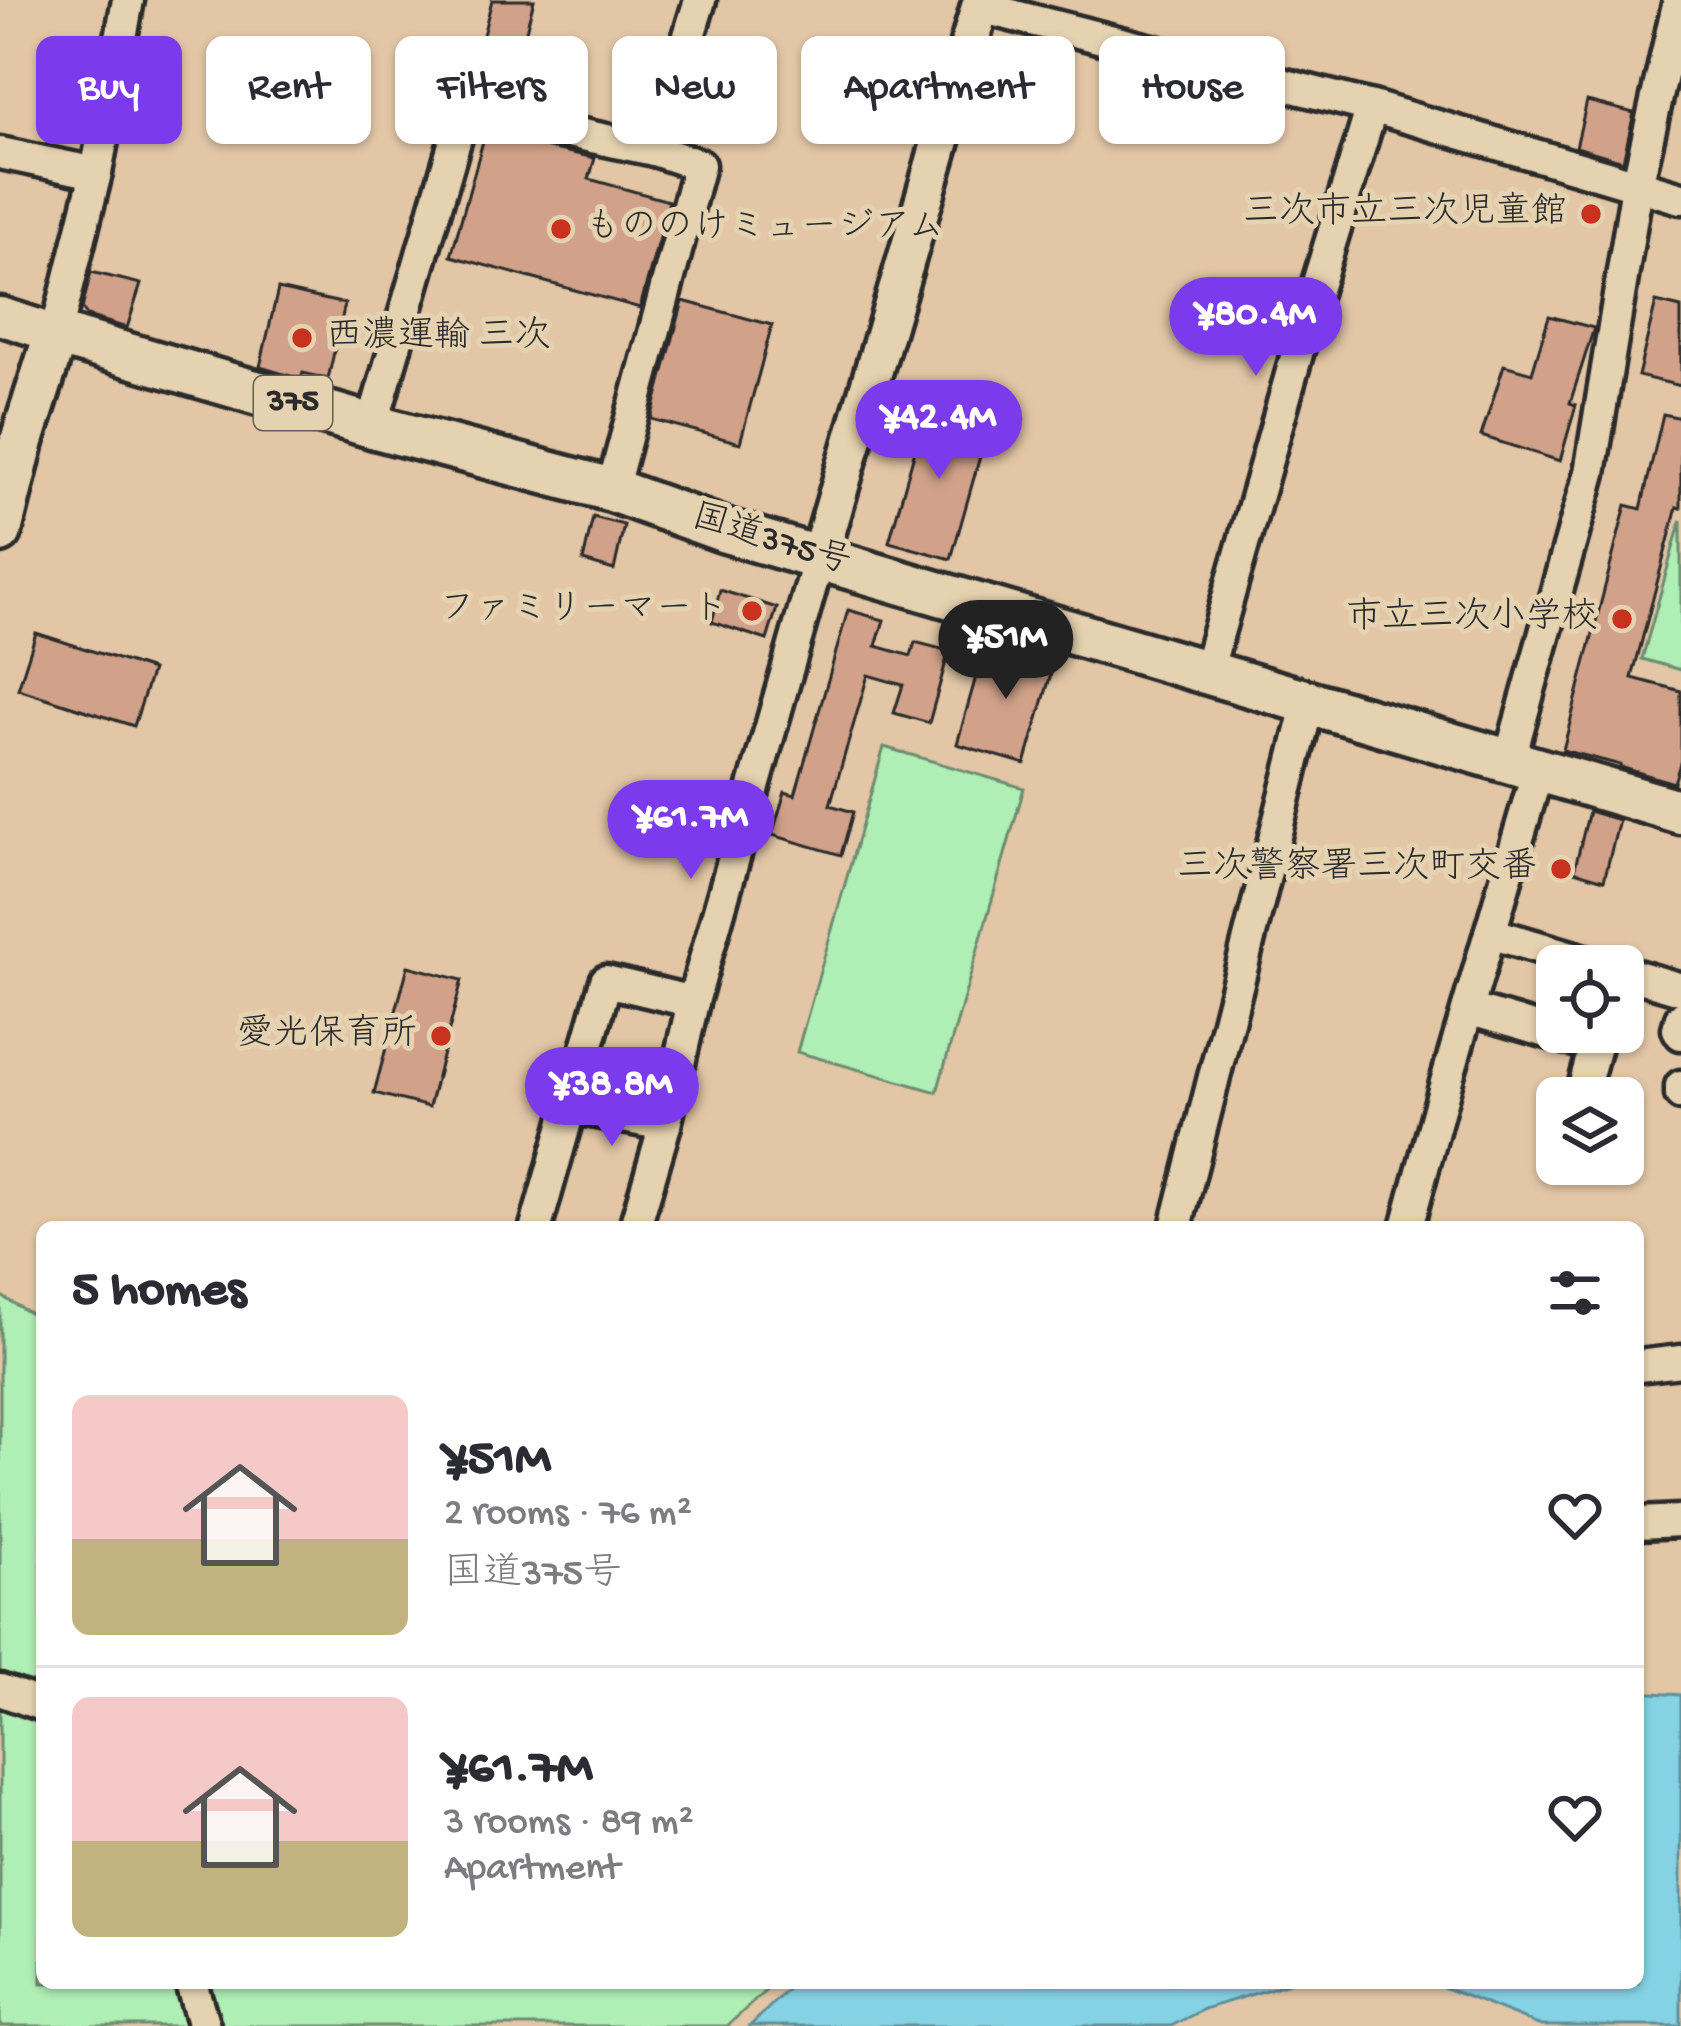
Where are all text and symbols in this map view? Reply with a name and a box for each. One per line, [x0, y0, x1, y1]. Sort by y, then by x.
chip: Buy [36, 36, 182, 144]
chip: Rent [206, 36, 371, 144]
chip: Filters [395, 36, 588, 144]
chip: New [612, 36, 777, 144]
chip: Apartment [801, 36, 1075, 144]
chip: House [1099, 36, 1285, 144]
place label: 三次市立三次児童館 [1243, 191, 1567, 236]
marker: 三次市立三次児童館 [1578, 201, 1604, 227]
place label: もののけミュージアム [585, 208, 944, 251]
marker: もののけミュージアム [548, 216, 574, 242]
pin: ¥80.4M [1158, 277, 1354, 379]
text: ¥80.4M [1196, 293, 1316, 339]
place label: 西濃運輸 三次 [326, 315, 551, 360]
marker: 西濃運輸 三次 [289, 325, 315, 351]
road number: 375 [254, 376, 332, 430]
pin: ¥42.4M [841, 380, 1037, 482]
text: ¥42.4M [882, 396, 996, 442]
street label: 国道375号 [686, 496, 856, 587]
place label: ファミリーマート [439, 590, 728, 633]
place label: 市立三次小学校 [1346, 596, 1598, 641]
marker: ファミリーマート [739, 598, 765, 624]
pin: ¥51M [935, 600, 1077, 702]
marker: 市立三次小学校 [1609, 606, 1635, 632]
text: ¥51M [965, 616, 1047, 662]
pin: ¥61.7M [593, 780, 789, 882]
text: ¥61.7M [634, 796, 748, 842]
place label: 三次警察署三次町交番 [1177, 846, 1537, 891]
marker: 三次警察署三次町交番 [1548, 856, 1574, 882]
map controls [1536, 945, 1644, 1185]
button: locate [1536, 945, 1644, 1053]
place label: 愛光保育所 [237, 1013, 417, 1058]
marker: 愛光保育所 [428, 1023, 454, 1049]
pin: ¥38.8M [514, 1047, 710, 1149]
text: ¥38.8M [552, 1063, 672, 1109]
button: layers [1536, 1077, 1644, 1185]
icon: filters [1542, 1260, 1608, 1326]
text: 5 homes [72, 1263, 246, 1323]
text: ¥51M [444, 1432, 550, 1492]
icon: home [168, 1443, 312, 1587]
icon: heart [1542, 1482, 1608, 1548]
text: 2 rooms · 76 m² [444, 1492, 692, 1538]
text: 国道375号 [444, 1553, 622, 1599]
text: ¥61.7M [444, 1741, 592, 1801]
icon: home [168, 1745, 312, 1889]
icon: heart [1542, 1784, 1608, 1850]
text: 3 rooms · 89 m² [444, 1801, 694, 1847]
text: Apartment [444, 1847, 620, 1893]

